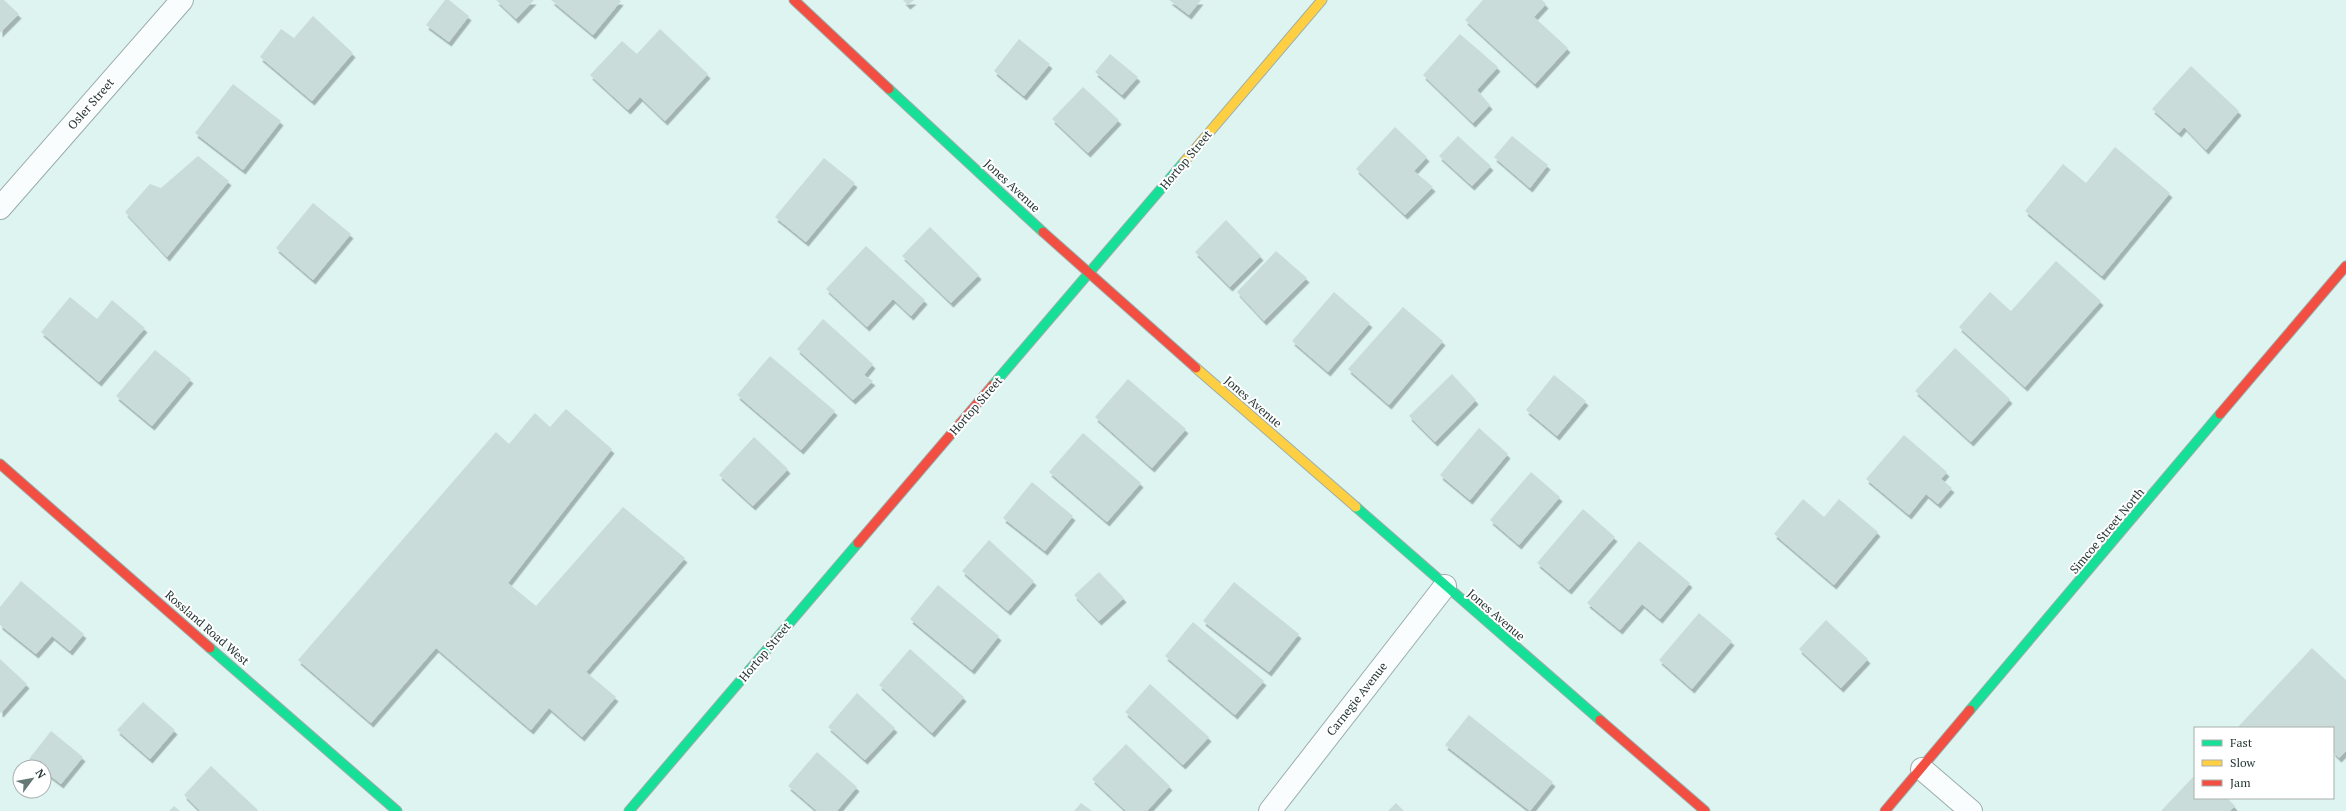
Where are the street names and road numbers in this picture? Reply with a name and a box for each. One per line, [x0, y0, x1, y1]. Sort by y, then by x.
street label: Osler Street [64, 74, 117, 132]
street label: Hortop Street [1156, 127, 1215, 192]
street label: Jones Avenue [981, 156, 1043, 215]
street label: Hortop Street [946, 373, 1006, 438]
street label: Jones Avenue [1222, 373, 1285, 431]
street label: Simcoe Street North [2066, 485, 2147, 577]
street label: Jones Avenue [1465, 586, 1528, 644]
street label: Rossland Road West [162, 587, 253, 669]
street label: Hortop Street [735, 619, 794, 684]
street label: Carnegie Avenue [1323, 659, 1390, 739]

